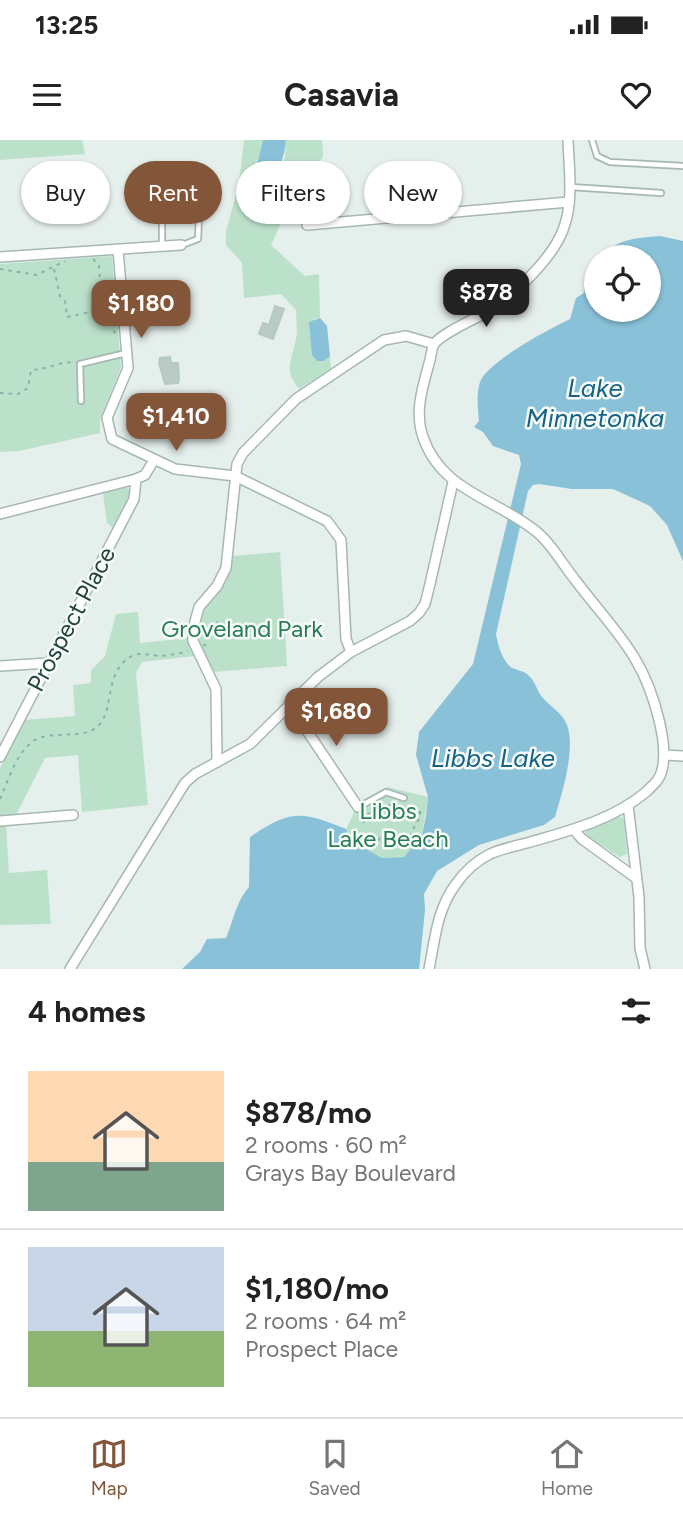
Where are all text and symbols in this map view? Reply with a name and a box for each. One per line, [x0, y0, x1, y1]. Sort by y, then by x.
text: 13:25 [35, 9, 98, 41]
icon: menu [28, 76, 66, 114]
text: Casavia [284, 76, 399, 114]
icon: heart [617, 76, 655, 114]
chip: Buy [21, 161, 110, 224]
chip: Rent [124, 161, 222, 224]
chip: Filters [236, 161, 350, 224]
chip: New [364, 161, 462, 224]
map controls [584, 245, 661, 322]
button: locate [584, 245, 661, 322]
pin: $878 [445, 270, 527, 329]
text: $878 [459, 278, 513, 306]
pin: $1,180 [84, 280, 198, 340]
text: $1,180 [107, 289, 175, 317]
water label: Lake Minnetonka [526, 372, 664, 434]
pin: $1,410 [119, 394, 233, 453]
text: $1,410 [142, 402, 210, 430]
street label: Prospect Place [21, 542, 121, 696]
park label: Groveland Park [161, 614, 323, 643]
pin: $1,680 [279, 688, 393, 748]
text: $1,680 [301, 697, 371, 725]
water label: Libbs Lake [431, 742, 555, 774]
park label: Libbs Lake Beach [327, 796, 449, 853]
icon: filters [617, 992, 655, 1030]
text: 4 homes [28, 993, 145, 1030]
text: $878/mo [245, 1094, 372, 1131]
icon: home [84, 1099, 168, 1183]
text: 2 rooms · 60 m² [245, 1131, 407, 1159]
text: Grays Bay Boulevard [245, 1159, 456, 1187]
text: $1,180/mo [245, 1270, 389, 1307]
icon: home [84, 1275, 168, 1359]
text: 2 rooms · 64 m² [245, 1307, 406, 1335]
text: Prospect Place [245, 1335, 398, 1363]
tab: Map [90, 1435, 128, 1500]
tab: Saved [308, 1435, 361, 1500]
tab: Home [541, 1435, 593, 1500]

